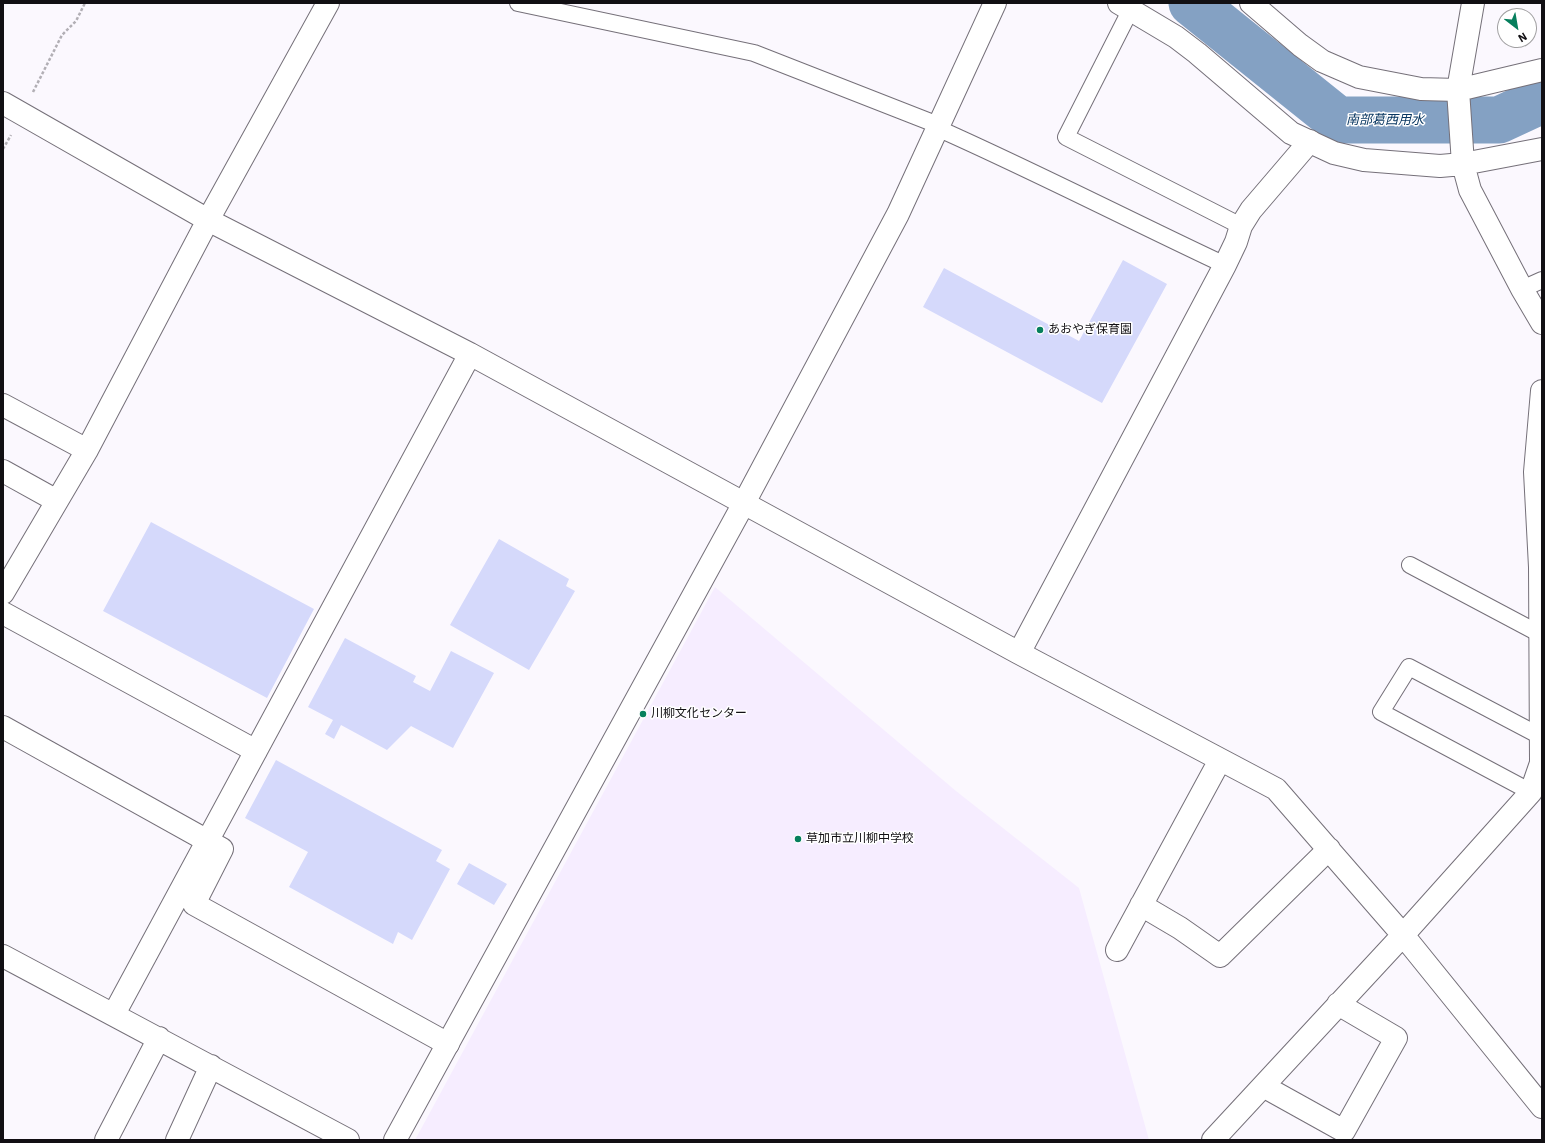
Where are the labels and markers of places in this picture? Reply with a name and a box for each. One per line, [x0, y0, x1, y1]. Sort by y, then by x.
place label: あおやぎ保育園 [1048, 323, 1132, 337]
marker: あおやぎ保育園 [1035, 325, 1045, 335]
place label: 川柳文化センター [651, 707, 747, 721]
marker: 川柳文化センター [638, 709, 648, 719]
place label: 草加市立川柳中学校 [806, 832, 914, 846]
marker: 草加市立川柳中学校 [793, 834, 803, 844]

